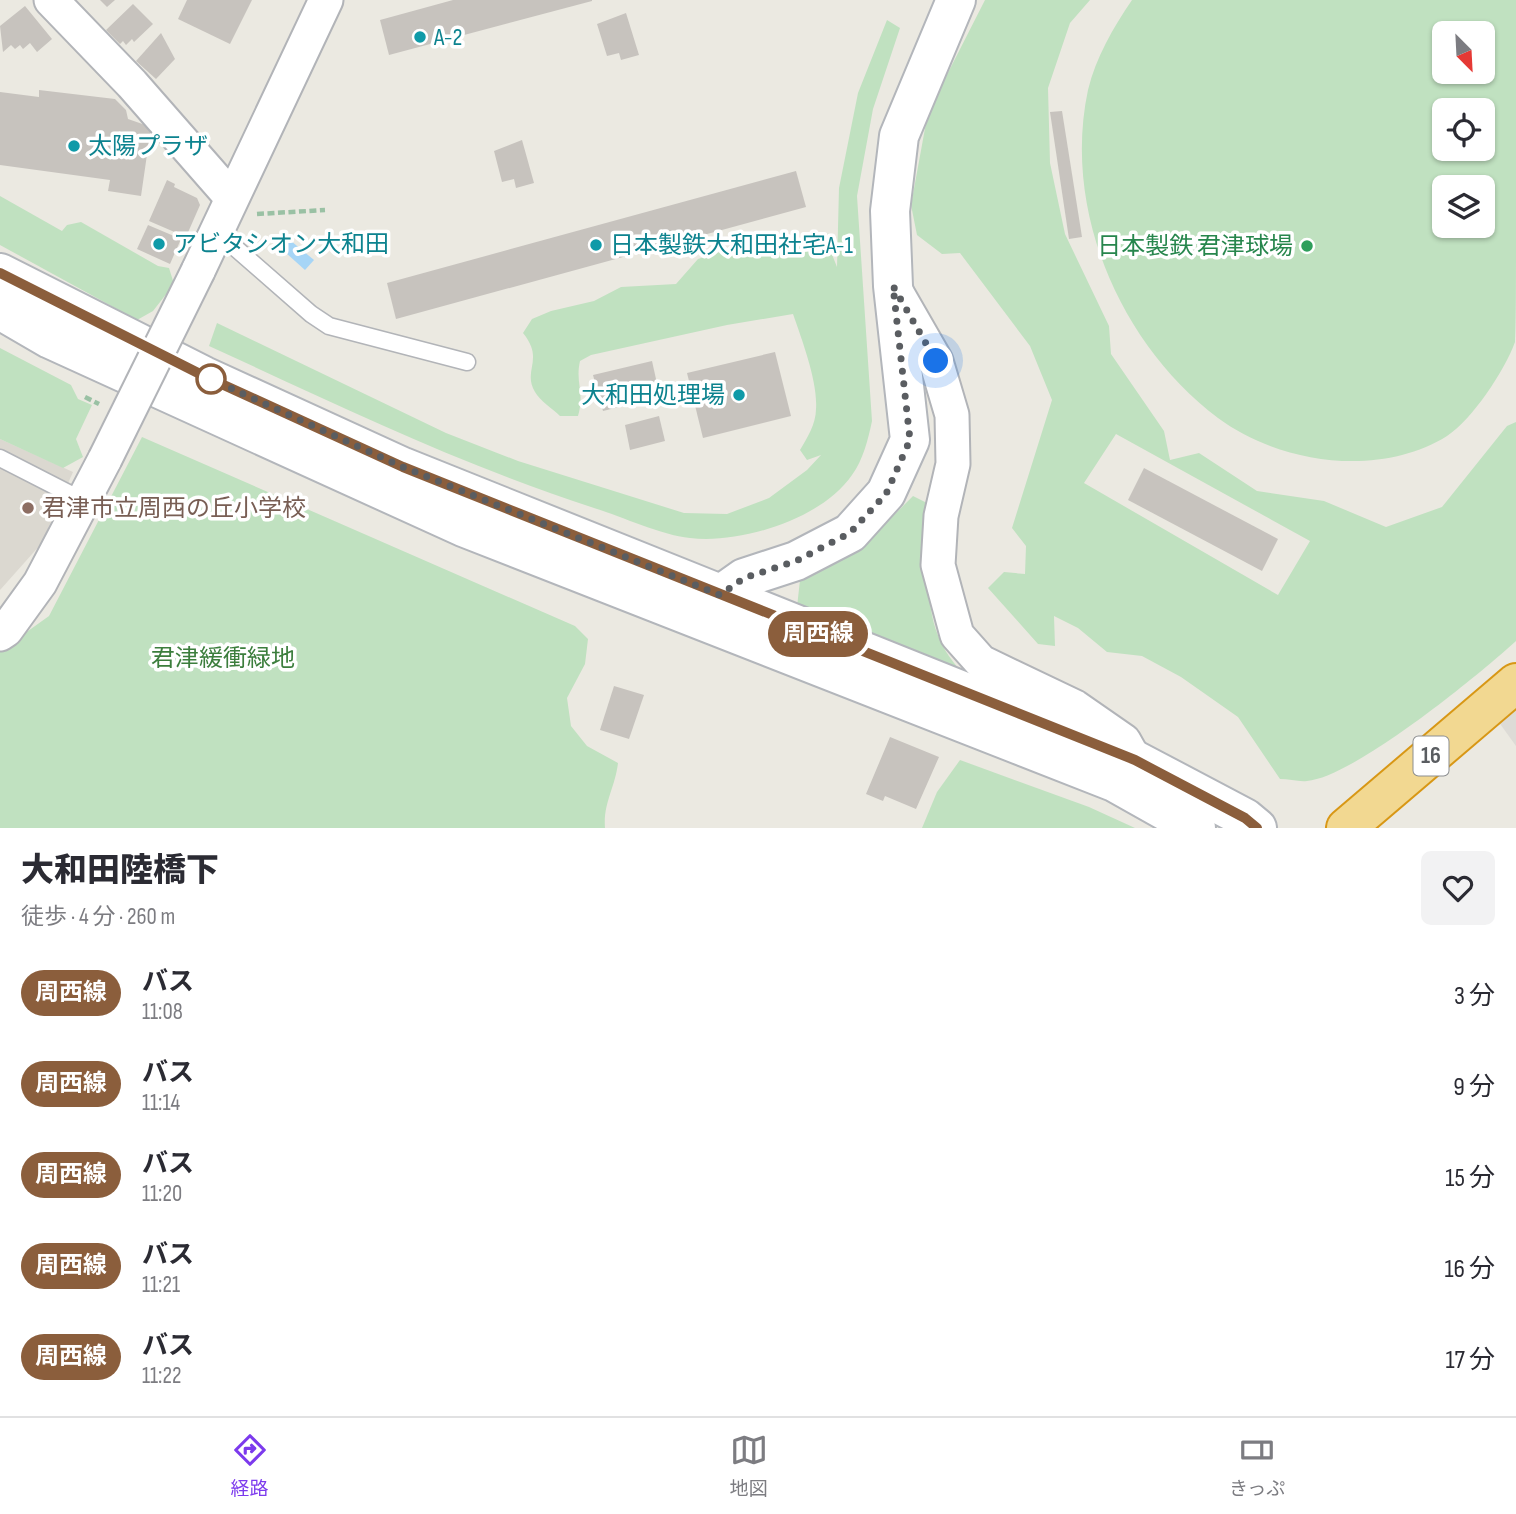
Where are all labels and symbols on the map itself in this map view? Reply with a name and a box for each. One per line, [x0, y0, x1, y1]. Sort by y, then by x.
north arrow [1432, 21, 1494, 84]
place label: A-2 [433, 23, 463, 52]
marker: A-2 [412, 29, 428, 45]
place label: 太陽プラザ [88, 132, 208, 161]
marker: 太陽プラザ [66, 138, 82, 154]
place label: アビタシオン大和田 [173, 230, 389, 259]
place label: 日本製鉄大和田社宅A-1 [610, 231, 854, 260]
place label: 日本製鉄 君津球場 [1097, 232, 1293, 261]
marker: アビタシオン大和田 [151, 236, 167, 252]
marker: 日本製鉄大和田社宅A-1 [588, 237, 604, 253]
marker: 日本製鉄 君津球場 [1299, 238, 1315, 254]
your location [918, 343, 953, 378]
unlabelled marker [196, 364, 226, 394]
place label: 大和田処理場 [581, 381, 725, 410]
marker: 大和田処理場 [731, 387, 747, 403]
place label: 君津市立周西の丘小学校 [42, 494, 306, 523]
marker: 君津市立周西の丘小学校 [20, 500, 36, 516]
line badge: 周西線 [778, 611, 858, 657]
park label: 君津緩衝緑地 [151, 644, 295, 673]
road number: 16 [1414, 736, 1448, 776]

